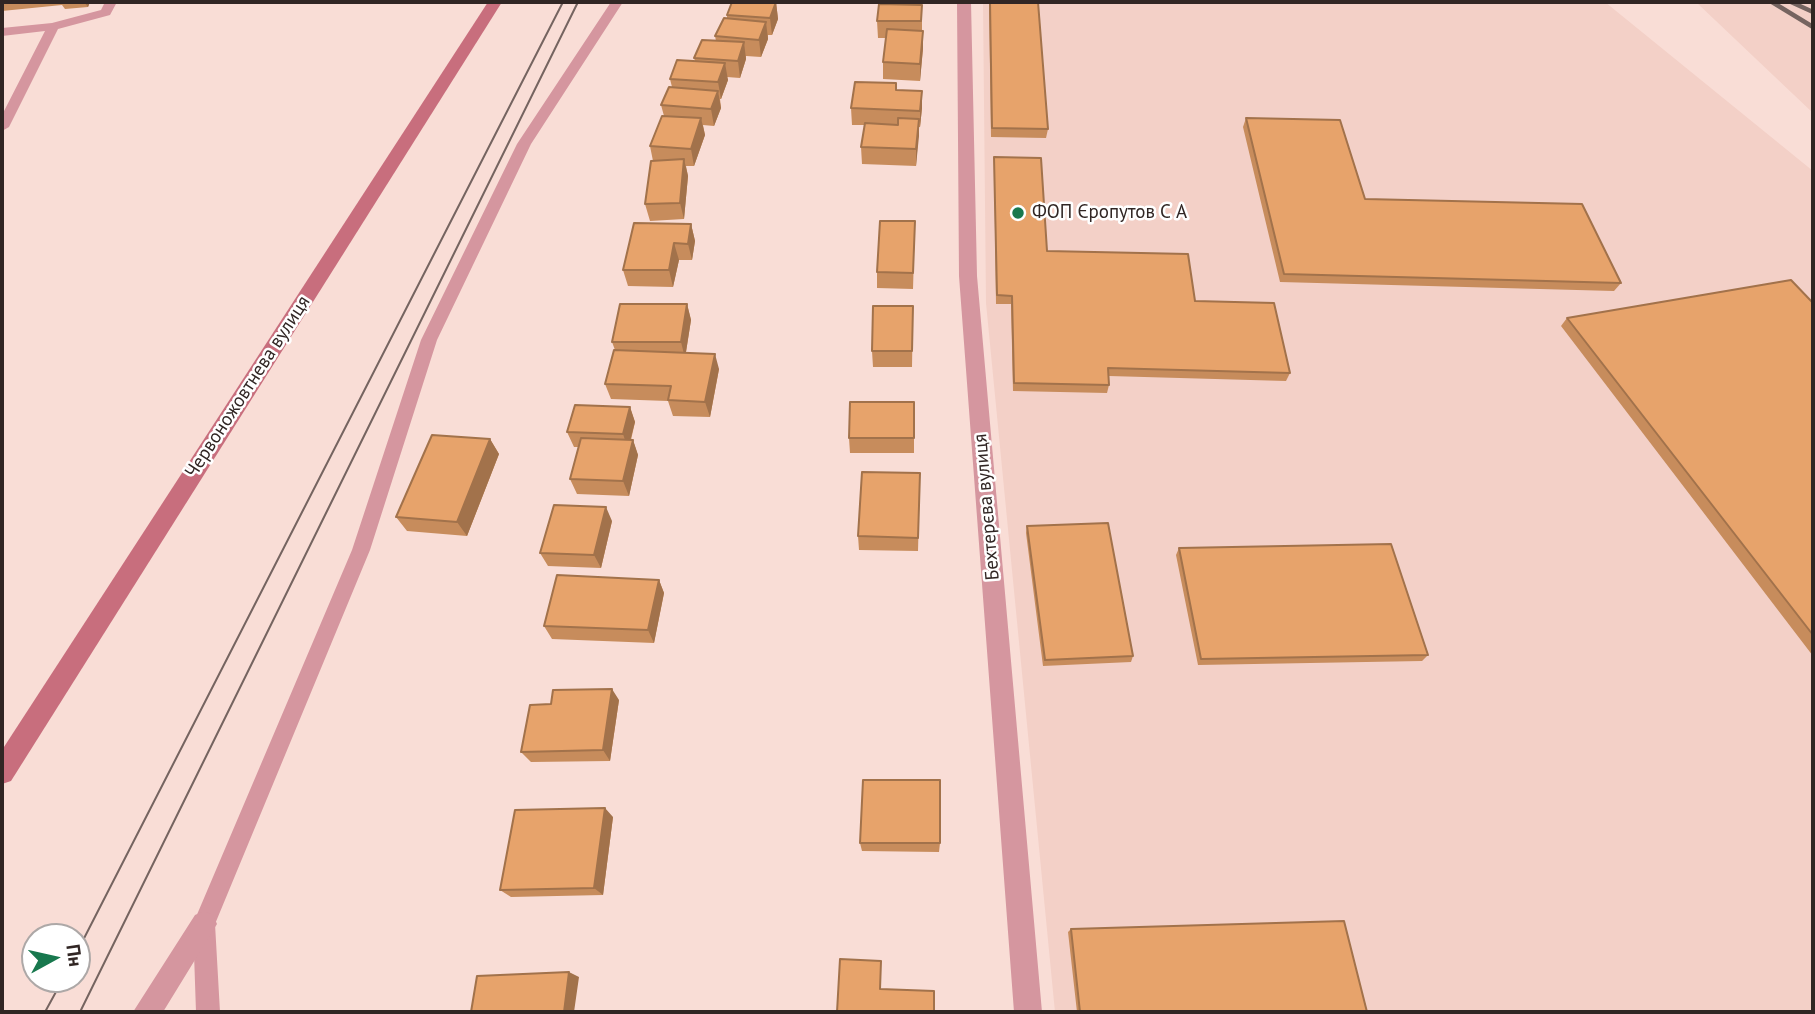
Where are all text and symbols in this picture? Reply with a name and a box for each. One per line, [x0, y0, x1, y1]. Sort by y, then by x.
place label: ФОП Єропутов С А [1032, 202, 1187, 224]
marker: ФОП Єропутов С А [1010, 205, 1026, 221]
street label: Червоножовтнева вулиця [181, 292, 315, 482]
street label: Бехтерєва вулиця [969, 433, 1005, 581]
north arrow [21, 923, 91, 993]
text: Пн [61, 943, 88, 968]

